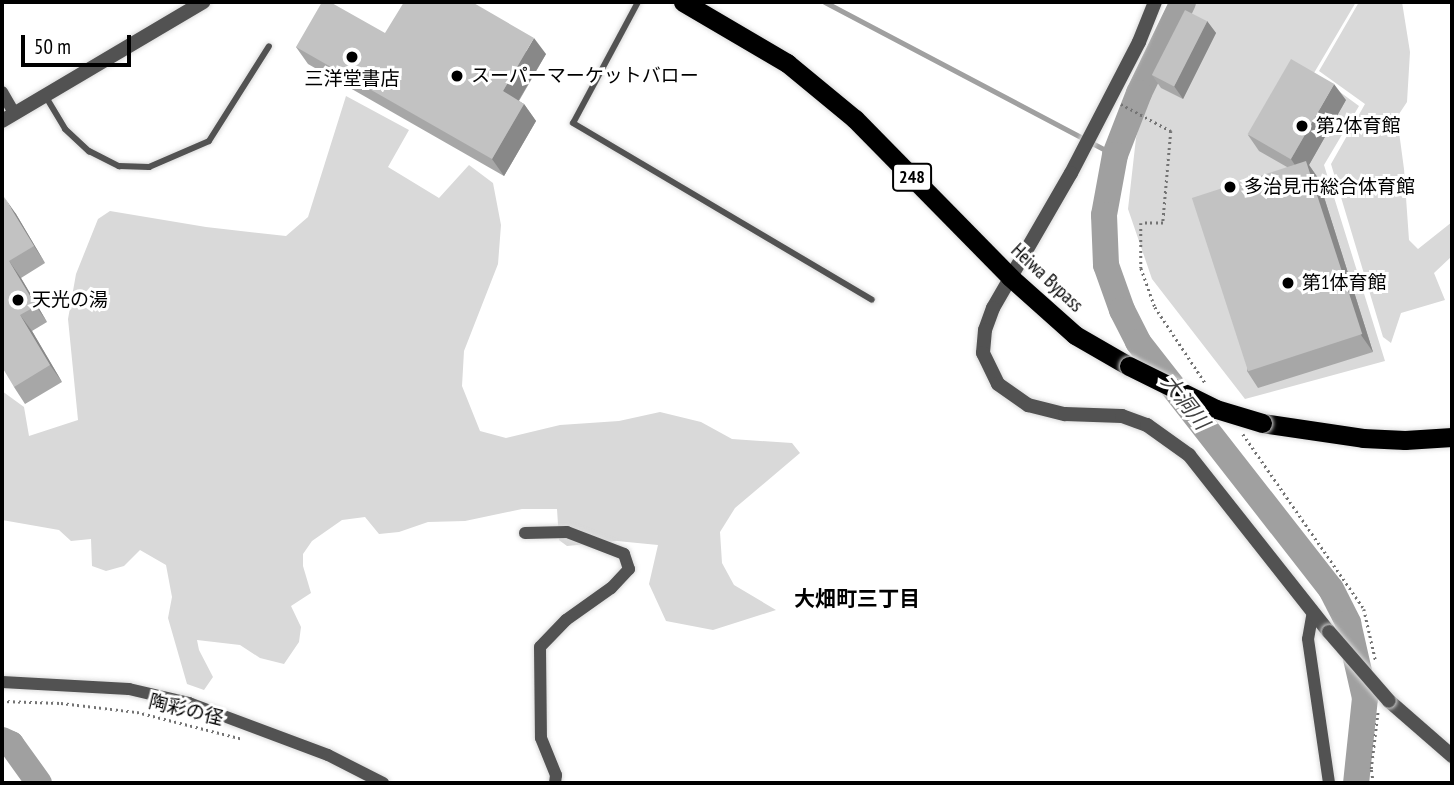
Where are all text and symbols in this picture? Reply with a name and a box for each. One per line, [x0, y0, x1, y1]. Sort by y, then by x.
scale bar [24, 21, 135, 65]
text: 50 m [34, 33, 71, 60]
marker: 三洋堂書店 [344, 49, 360, 65]
place label: スーパーマーケットバロー [471, 65, 699, 87]
place label: 三洋堂書店 [305, 68, 399, 90]
marker: スーパーマーケットバロー [449, 68, 465, 84]
place label: 第2体育館 [1316, 115, 1401, 137]
marker: 第2体育館 [1294, 118, 1310, 134]
road number: 248 [891, 162, 933, 192]
place label: 多治見市総合体育館 [1244, 176, 1415, 198]
marker: 多治見市総合体育館 [1222, 179, 1238, 195]
street label: Heiwa Bypass [1006, 239, 1088, 317]
place label: 第1体育館 [1302, 272, 1387, 294]
marker: 第1体育館 [1280, 275, 1296, 291]
place label: 天光の湯 [32, 289, 108, 311]
marker: 天光の湯 [10, 292, 26, 308]
water label: 大洞川 [1156, 369, 1214, 435]
district label: 大畑町三丁目 [794, 586, 920, 612]
street label: 陶彩の径 [146, 690, 226, 730]

